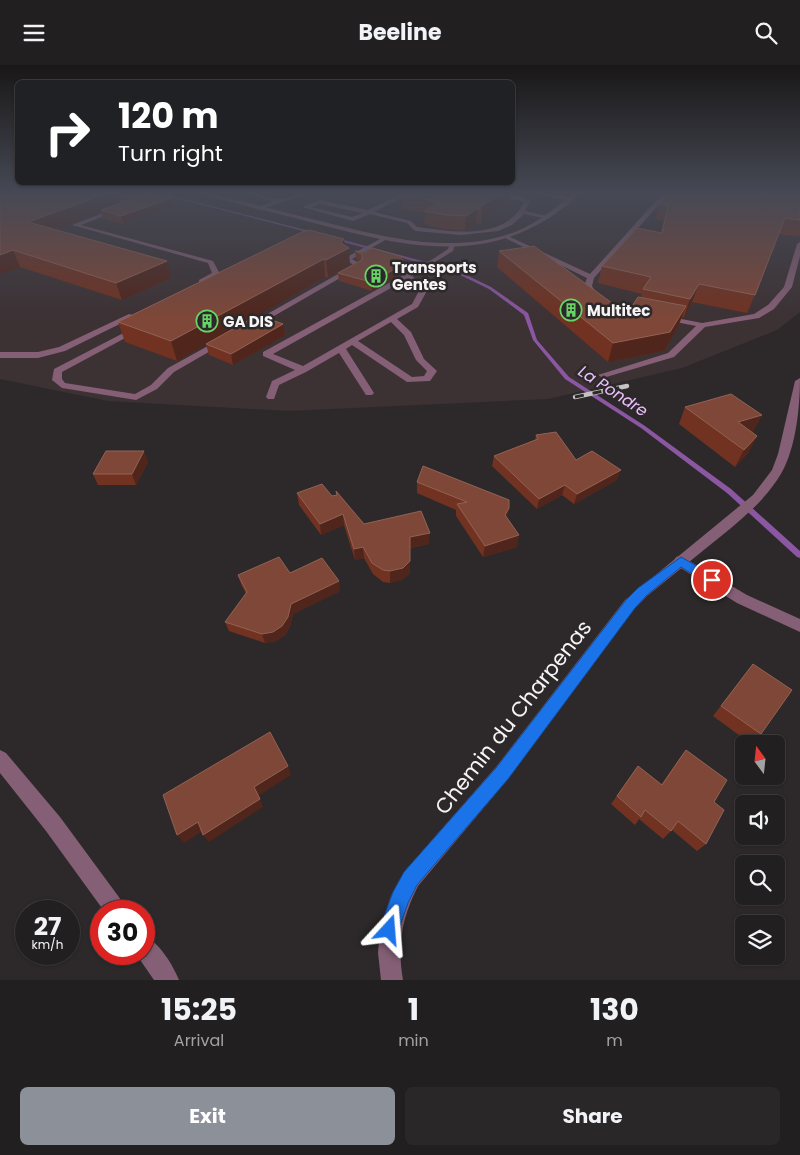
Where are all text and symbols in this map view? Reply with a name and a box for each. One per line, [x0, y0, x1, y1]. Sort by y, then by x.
text: Beeline [359, 17, 441, 48]
icon: menu [20, 19, 48, 47]
icon: search [752, 19, 780, 47]
text: 120 m [118, 91, 218, 140]
icon: right [35, 100, 100, 165]
text: Turn right [118, 138, 223, 169]
place label: Transports Gentes [392, 257, 477, 295]
building icon: Transports Gentes [364, 264, 388, 288]
building icon: Multitec [559, 298, 583, 322]
place label: Multitec [587, 300, 650, 321]
building icon: GA DIS [195, 309, 219, 333]
place label: GA DIS [223, 311, 273, 332]
water label: La Pondre [574, 360, 652, 422]
pin [691, 559, 733, 601]
icon: arrive [698, 566, 726, 594]
street label: Chemin du Charpenas [428, 614, 598, 820]
north arrow [735, 735, 785, 785]
map controls [735, 735, 785, 965]
button: sound [735, 795, 785, 845]
button: search [735, 855, 785, 905]
speed limit sign: 30 [90, 900, 155, 965]
position arrow [362, 903, 414, 955]
text: 27 [34, 909, 61, 944]
button: layers [735, 915, 785, 965]
text: km/h [32, 936, 63, 953]
text: 15:25 [161, 988, 237, 1031]
text: 1 [408, 988, 419, 1031]
text: 130 [590, 988, 639, 1031]
text: Arrival [174, 1029, 224, 1052]
text: min [398, 1029, 429, 1052]
text: m [606, 1029, 623, 1052]
button: Exit [20, 1087, 395, 1145]
button: Share [405, 1087, 780, 1145]

